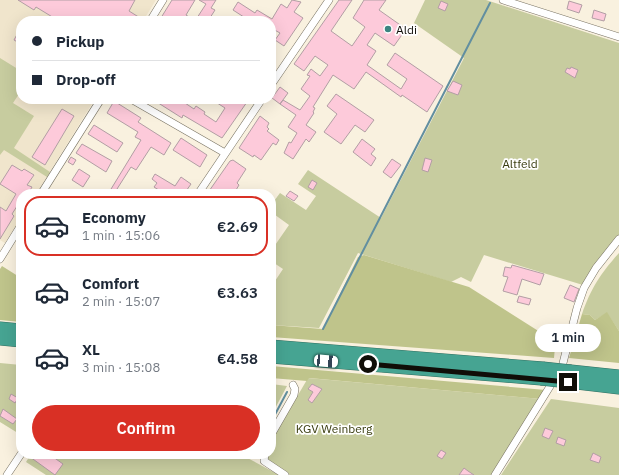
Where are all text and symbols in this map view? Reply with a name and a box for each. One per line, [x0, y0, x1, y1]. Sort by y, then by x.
place label: Aldi [396, 22, 417, 37]
marker: Aldi [383, 24, 393, 34]
text: Pickup [56, 32, 104, 51]
text: Drop-off [56, 70, 116, 89]
park label: Altfeld [502, 156, 538, 171]
icon: car [34, 208, 70, 244]
text: Economy [82, 208, 146, 227]
text: €2.69 [217, 217, 258, 236]
text: 1 min · 15:06 [82, 227, 160, 244]
icon: car [34, 274, 70, 310]
text: Comfort [82, 274, 139, 293]
text: €3.63 [217, 283, 258, 302]
text: 2 min · 15:07 [82, 293, 160, 310]
callout: 1 min [535, 324, 601, 352]
text: 1 min [551, 329, 585, 346]
icon: car [34, 340, 70, 376]
text: XL [82, 340, 100, 359]
text: €4.58 [217, 349, 258, 368]
car [314, 354, 338, 368]
route start [359, 355, 377, 373]
text: 3 min · 15:08 [82, 359, 160, 376]
route end [559, 373, 577, 391]
button: Confirm [32, 405, 260, 451]
park label: KGV Weinberg [296, 421, 373, 436]

